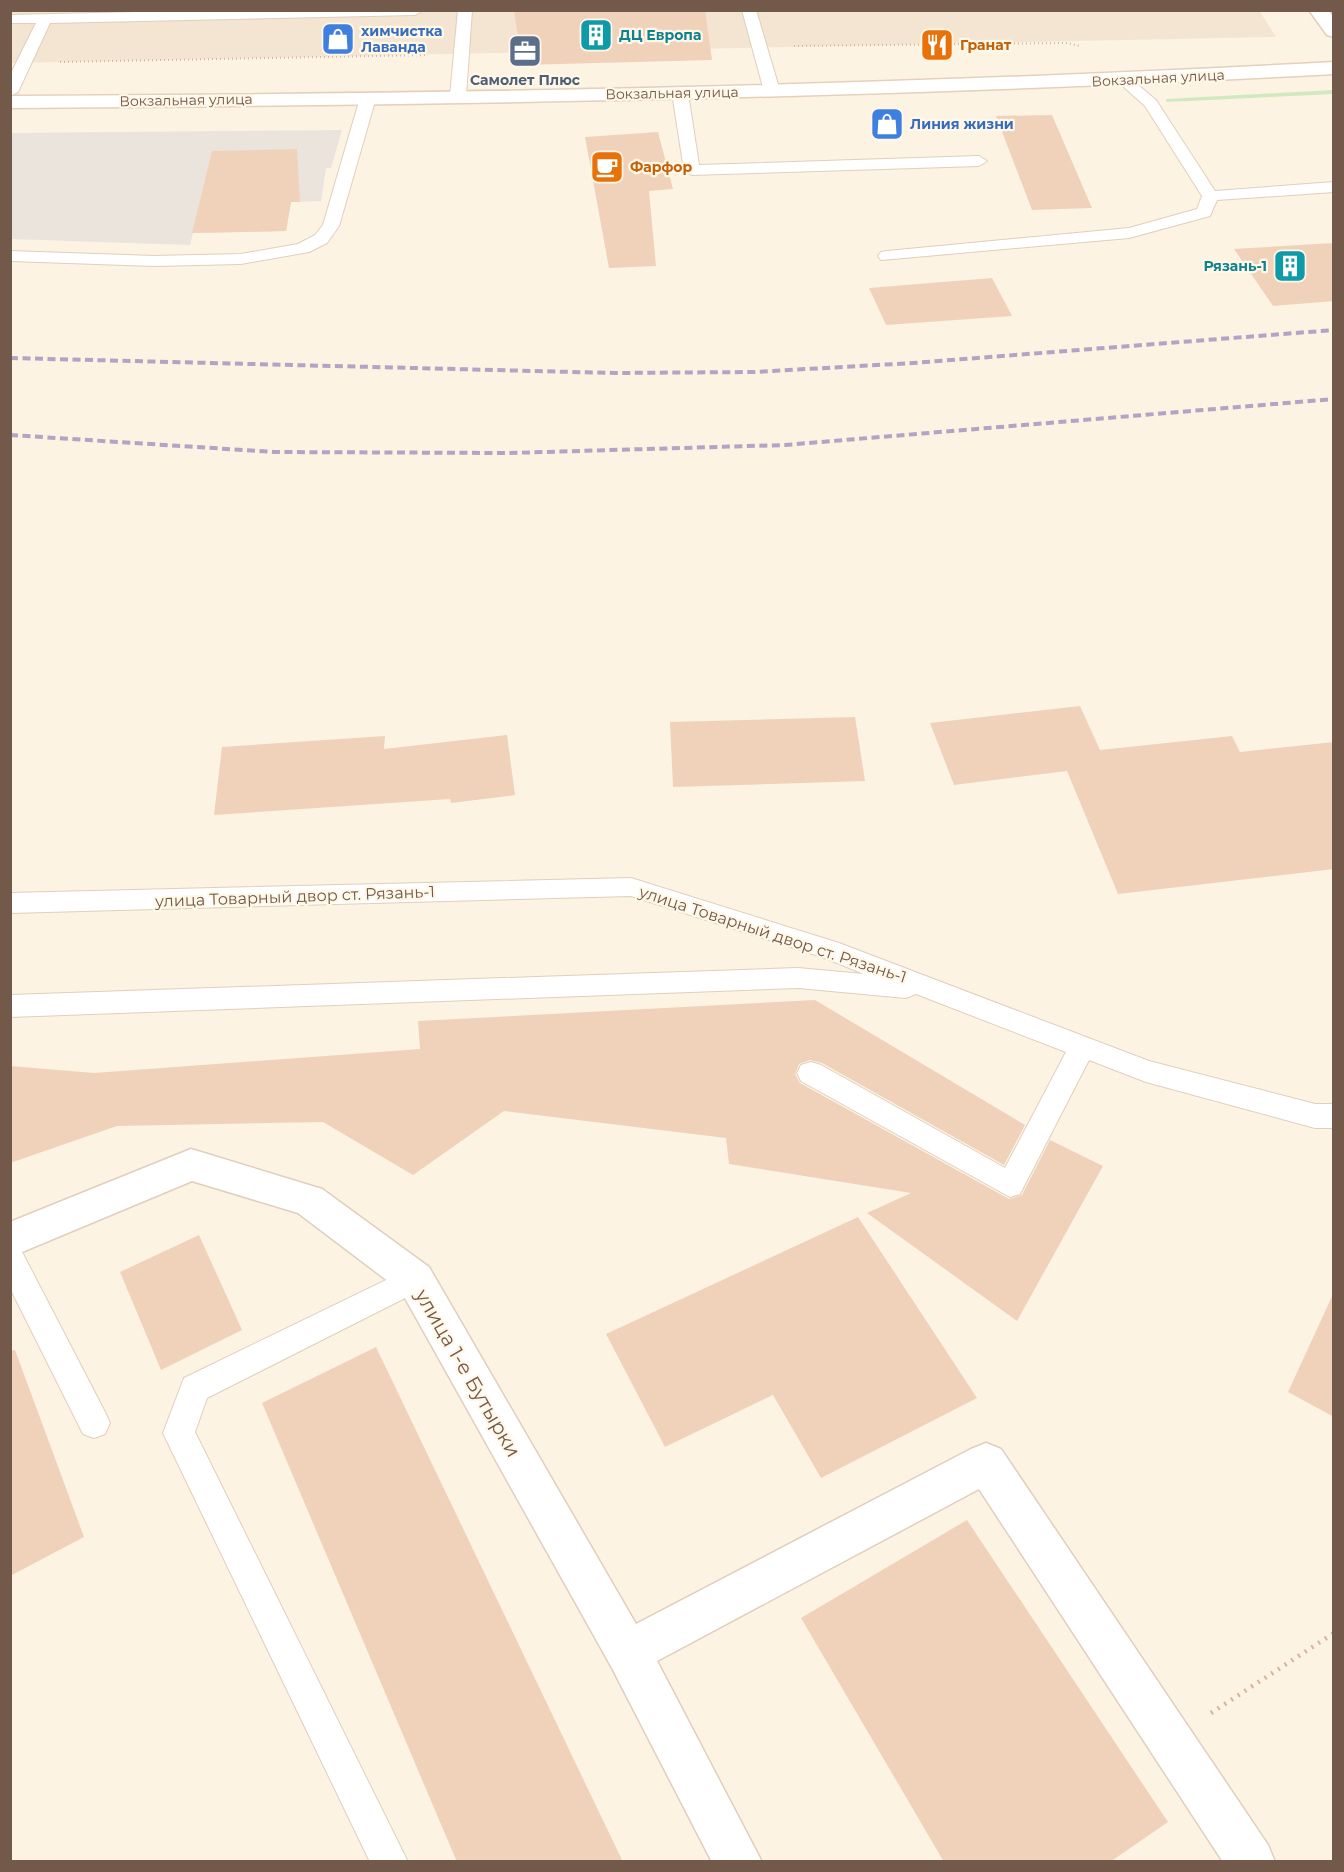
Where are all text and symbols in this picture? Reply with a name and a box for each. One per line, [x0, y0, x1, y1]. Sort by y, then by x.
building icon: ДЦ Европа [578, 17, 614, 53]
shop icon: химчистка Лаванда [320, 21, 356, 57]
place label: химчистка Лаванда [361, 22, 443, 56]
place label: ДЦ Европа [619, 26, 701, 44]
restaurant icon: Гранат [919, 27, 955, 63]
office icon: Самолет Плюс [507, 33, 543, 69]
place label: Гранат [960, 36, 1012, 54]
street label: Вокзальная улица [1091, 66, 1225, 90]
place label: Самолет Плюс [470, 71, 581, 89]
street label: Вокзальная улица [605, 83, 739, 103]
street label: Вокзальная улица [119, 90, 253, 110]
shop icon: Линия жизни [869, 106, 905, 142]
place label: Линия жизни [910, 115, 1014, 133]
cafe icon: Фарфор [589, 149, 625, 185]
place label: Фарфор [630, 158, 693, 176]
building icon: Рязань-1 [1272, 248, 1308, 284]
place label: Рязань-1 [1203, 257, 1267, 275]
street label: улица Товарный двор ст. Рязань-1 [154, 882, 435, 911]
street label: улица Товарный двор ст. Рязань-1 [636, 882, 909, 987]
street label: улица 1-е Бутырки [410, 1284, 526, 1461]

